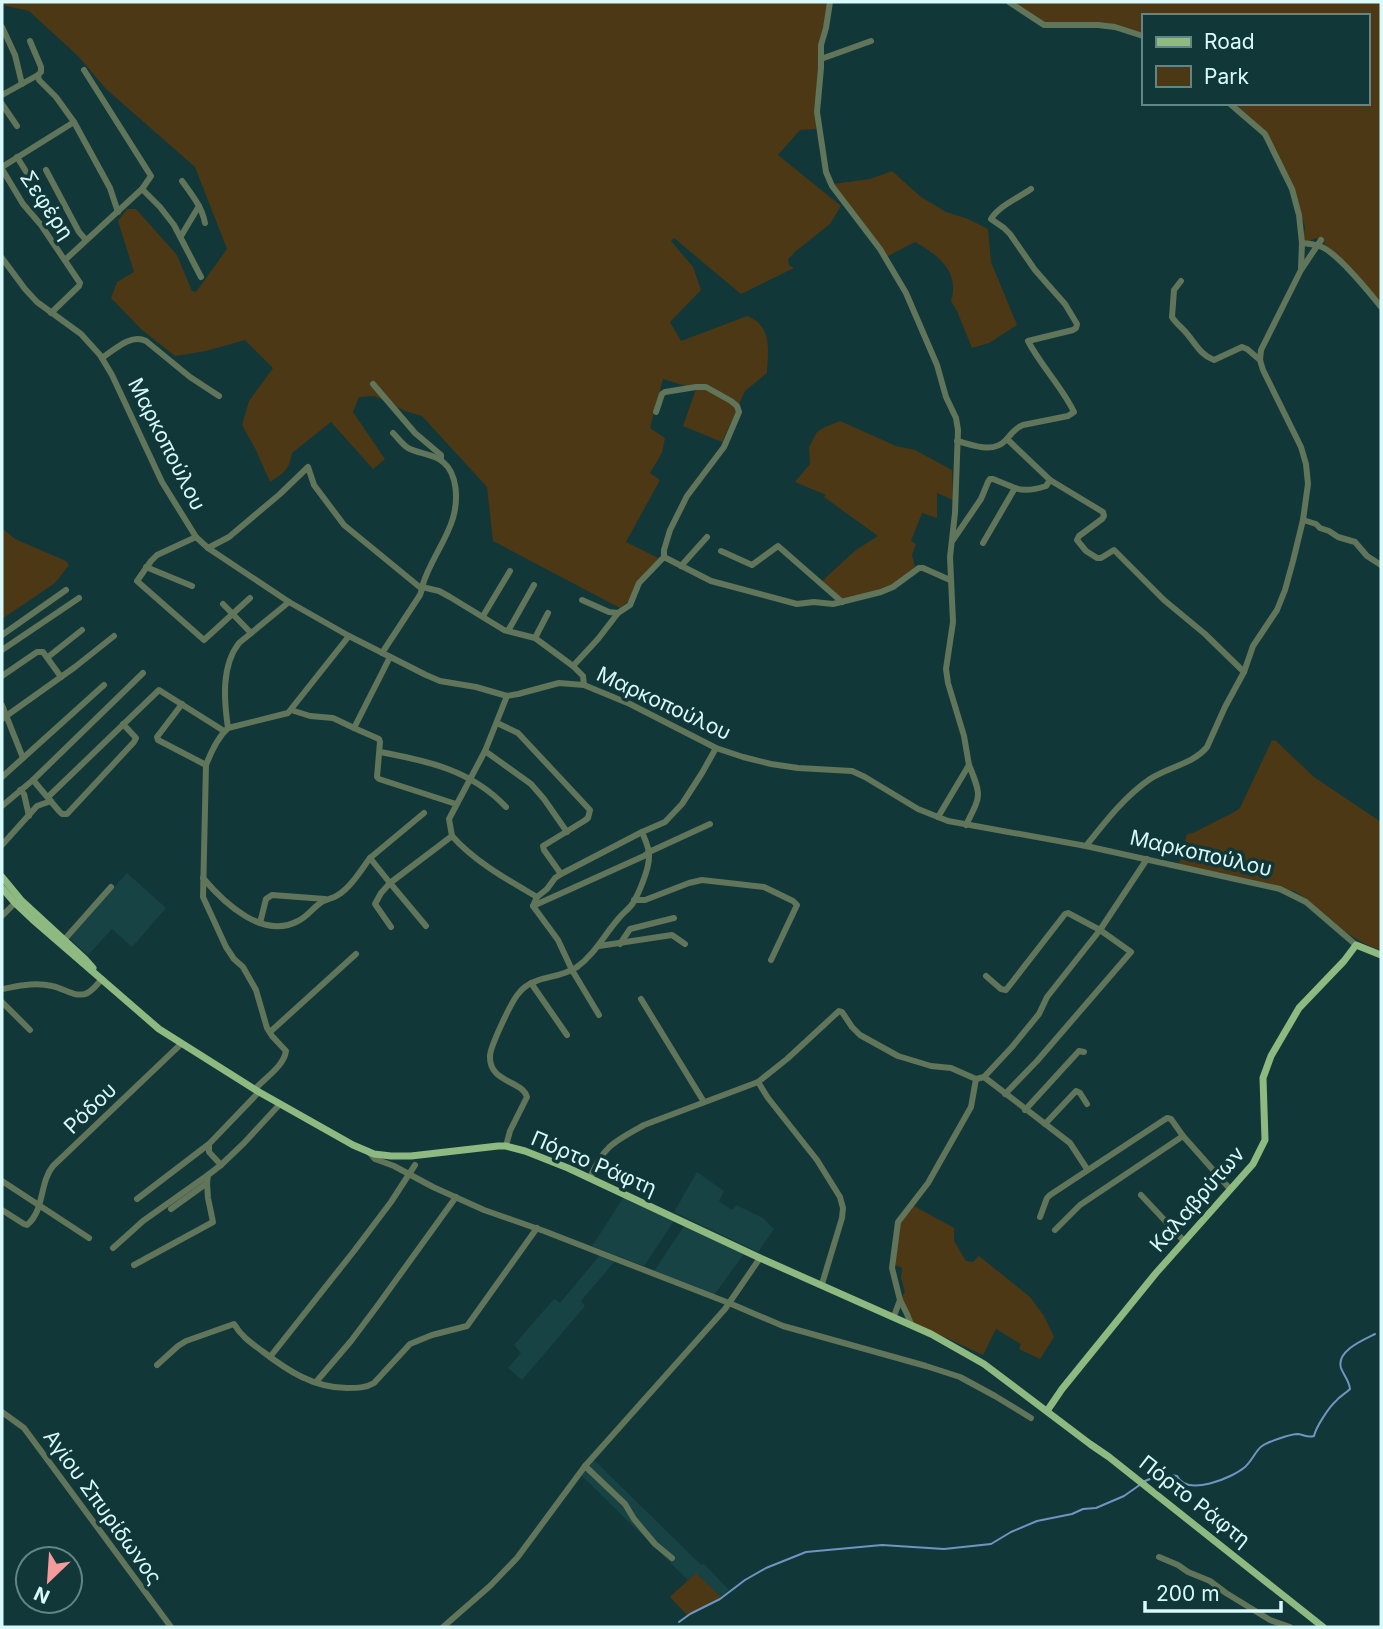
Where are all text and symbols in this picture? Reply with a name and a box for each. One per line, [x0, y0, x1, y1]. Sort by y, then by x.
legend [1142, 14, 1369, 105]
text: Road [1204, 29, 1255, 54]
text: Park [1204, 64, 1249, 89]
street label: Σεφέρη [15, 166, 79, 244]
street label: Μαρκοπούλου [123, 374, 211, 514]
street label: Μαρκοπούλου [593, 661, 735, 745]
street label: Μαρκοπούλου [1128, 825, 1274, 881]
street label: Ρόδου [59, 1077, 121, 1139]
street label: Πόρτο Ράφτη [527, 1125, 661, 1201]
street label: Καλαβρύτων [1144, 1141, 1250, 1257]
street label: Αγίου Σπυρίδωνος [38, 1425, 168, 1589]
street label: Πόρτο Ράφτη [1135, 1450, 1255, 1552]
north arrow [14, 1545, 84, 1615]
scale bar [1145, 1570, 1282, 1614]
text: N [31, 1581, 53, 1608]
text: 200 m [1156, 1581, 1220, 1606]

